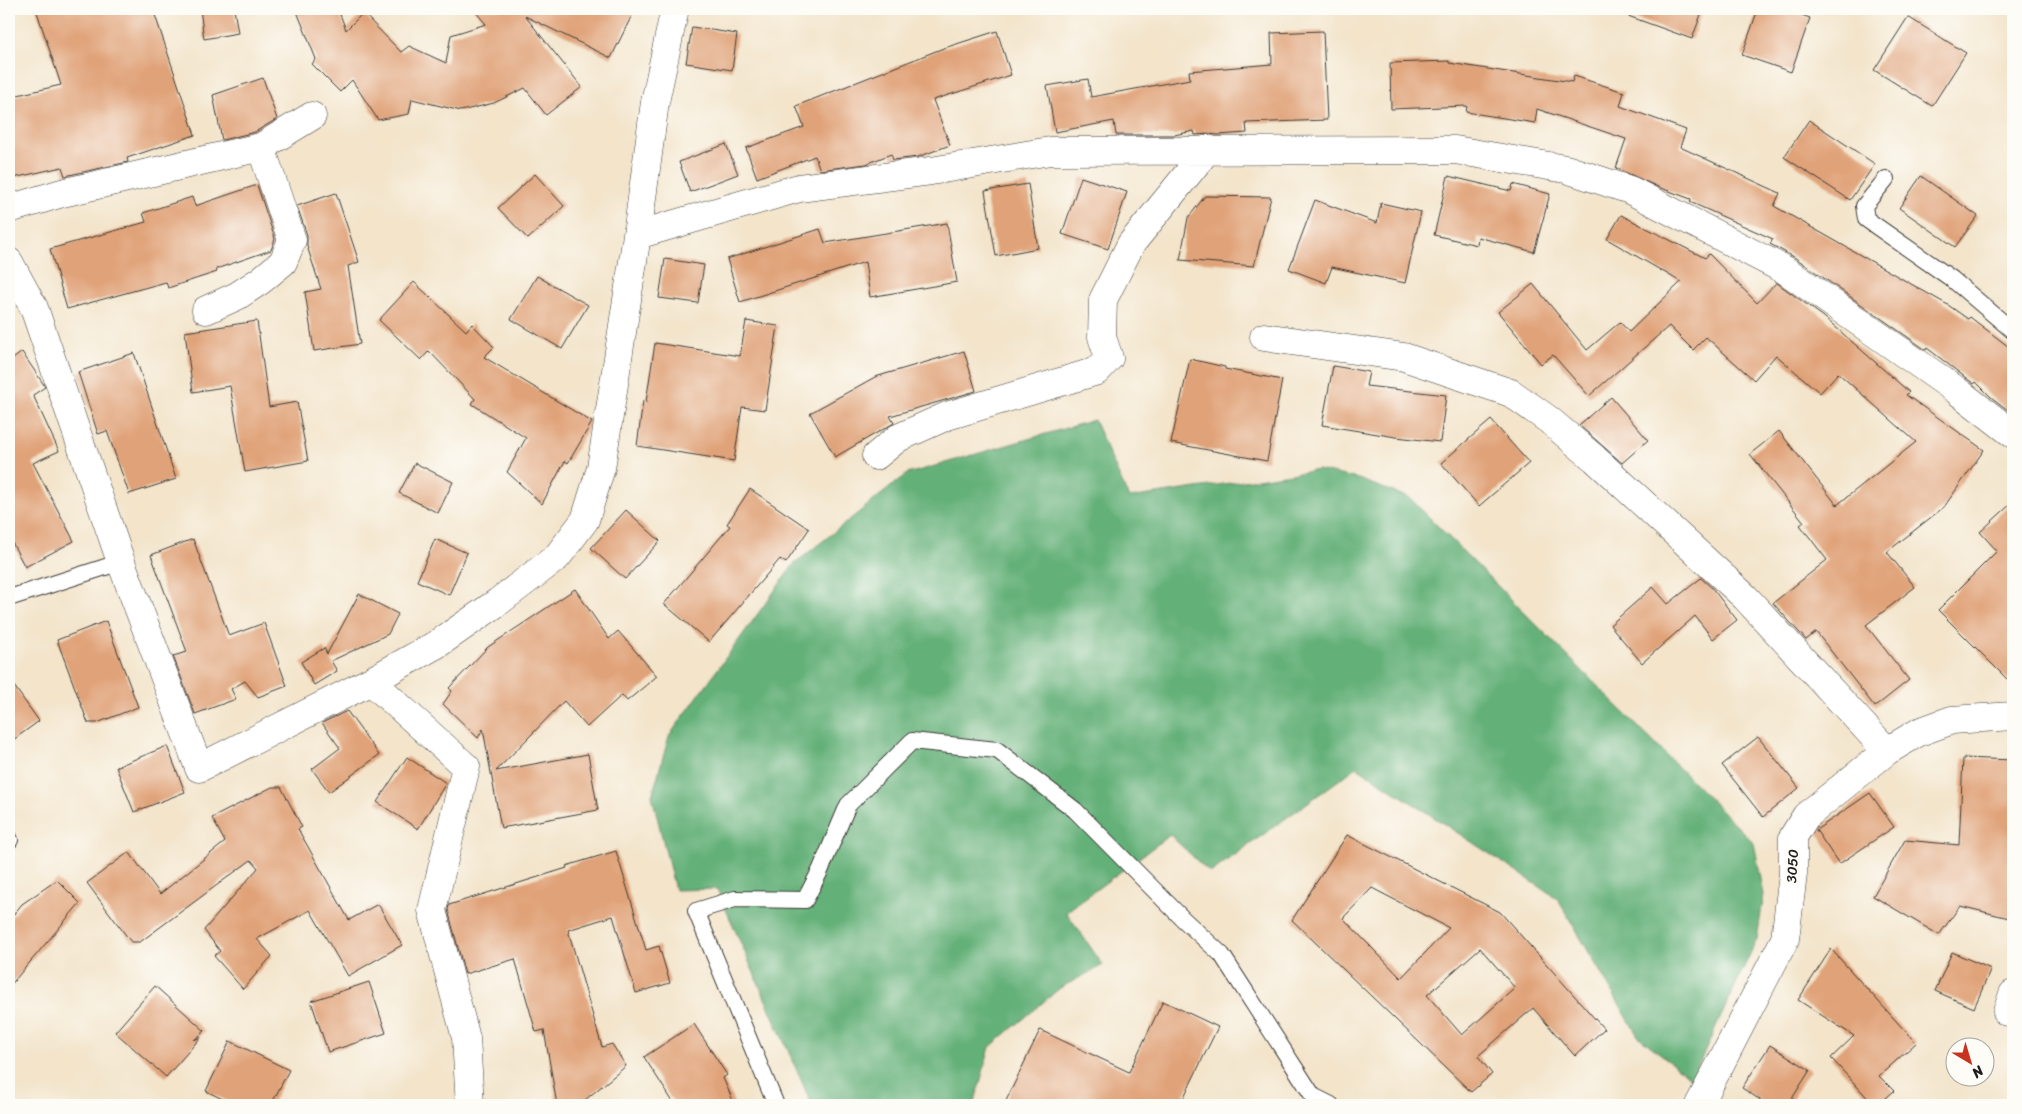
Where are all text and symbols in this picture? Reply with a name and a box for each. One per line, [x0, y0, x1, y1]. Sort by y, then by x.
street label: 3050 [1779, 848, 1806, 884]
north arrow [1944, 1036, 1994, 1086]
text: N [1966, 1058, 1990, 1085]

